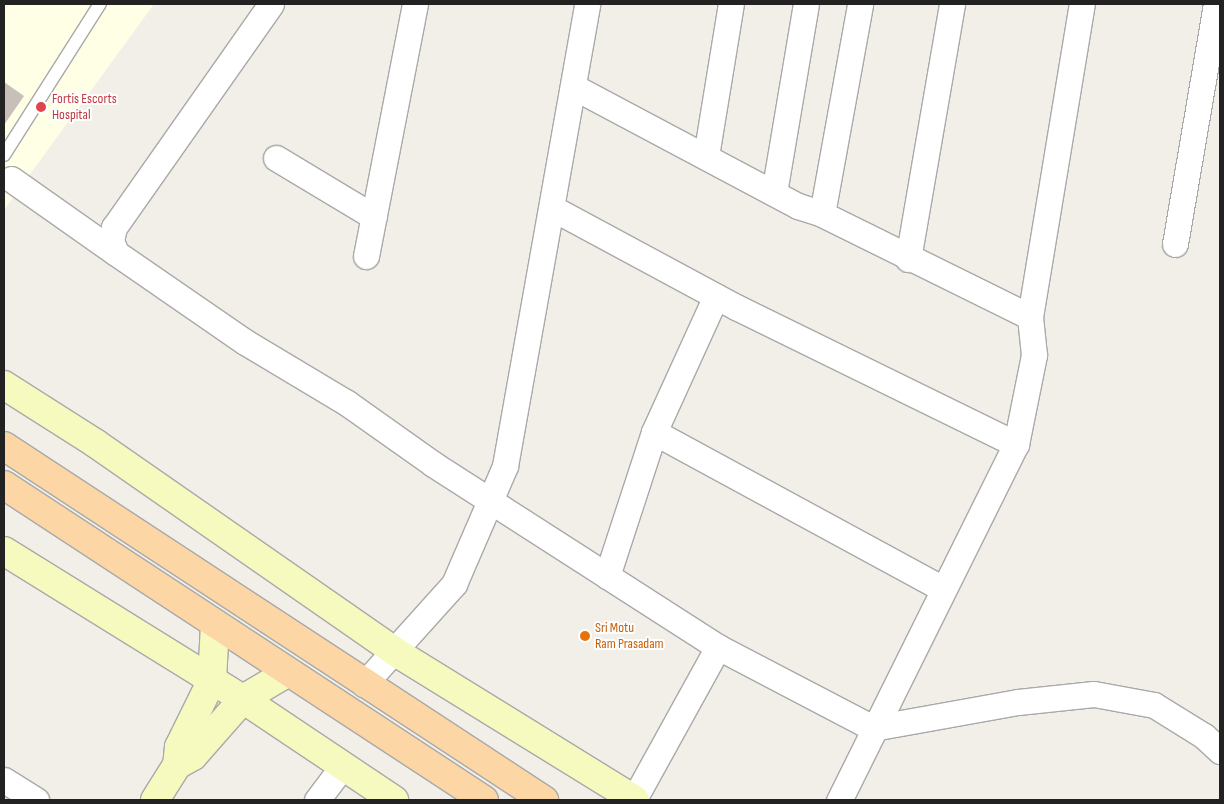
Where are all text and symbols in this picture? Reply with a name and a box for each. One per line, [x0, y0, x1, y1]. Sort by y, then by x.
place label: Fortis Escorts Hospital [52, 91, 117, 124]
marker: Fortis Escorts Hospital [34, 100, 48, 114]
place label: Sri Motu Ram Prasadam [595, 620, 664, 652]
marker: Sri Motu Ram Prasadam [579, 630, 591, 642]

